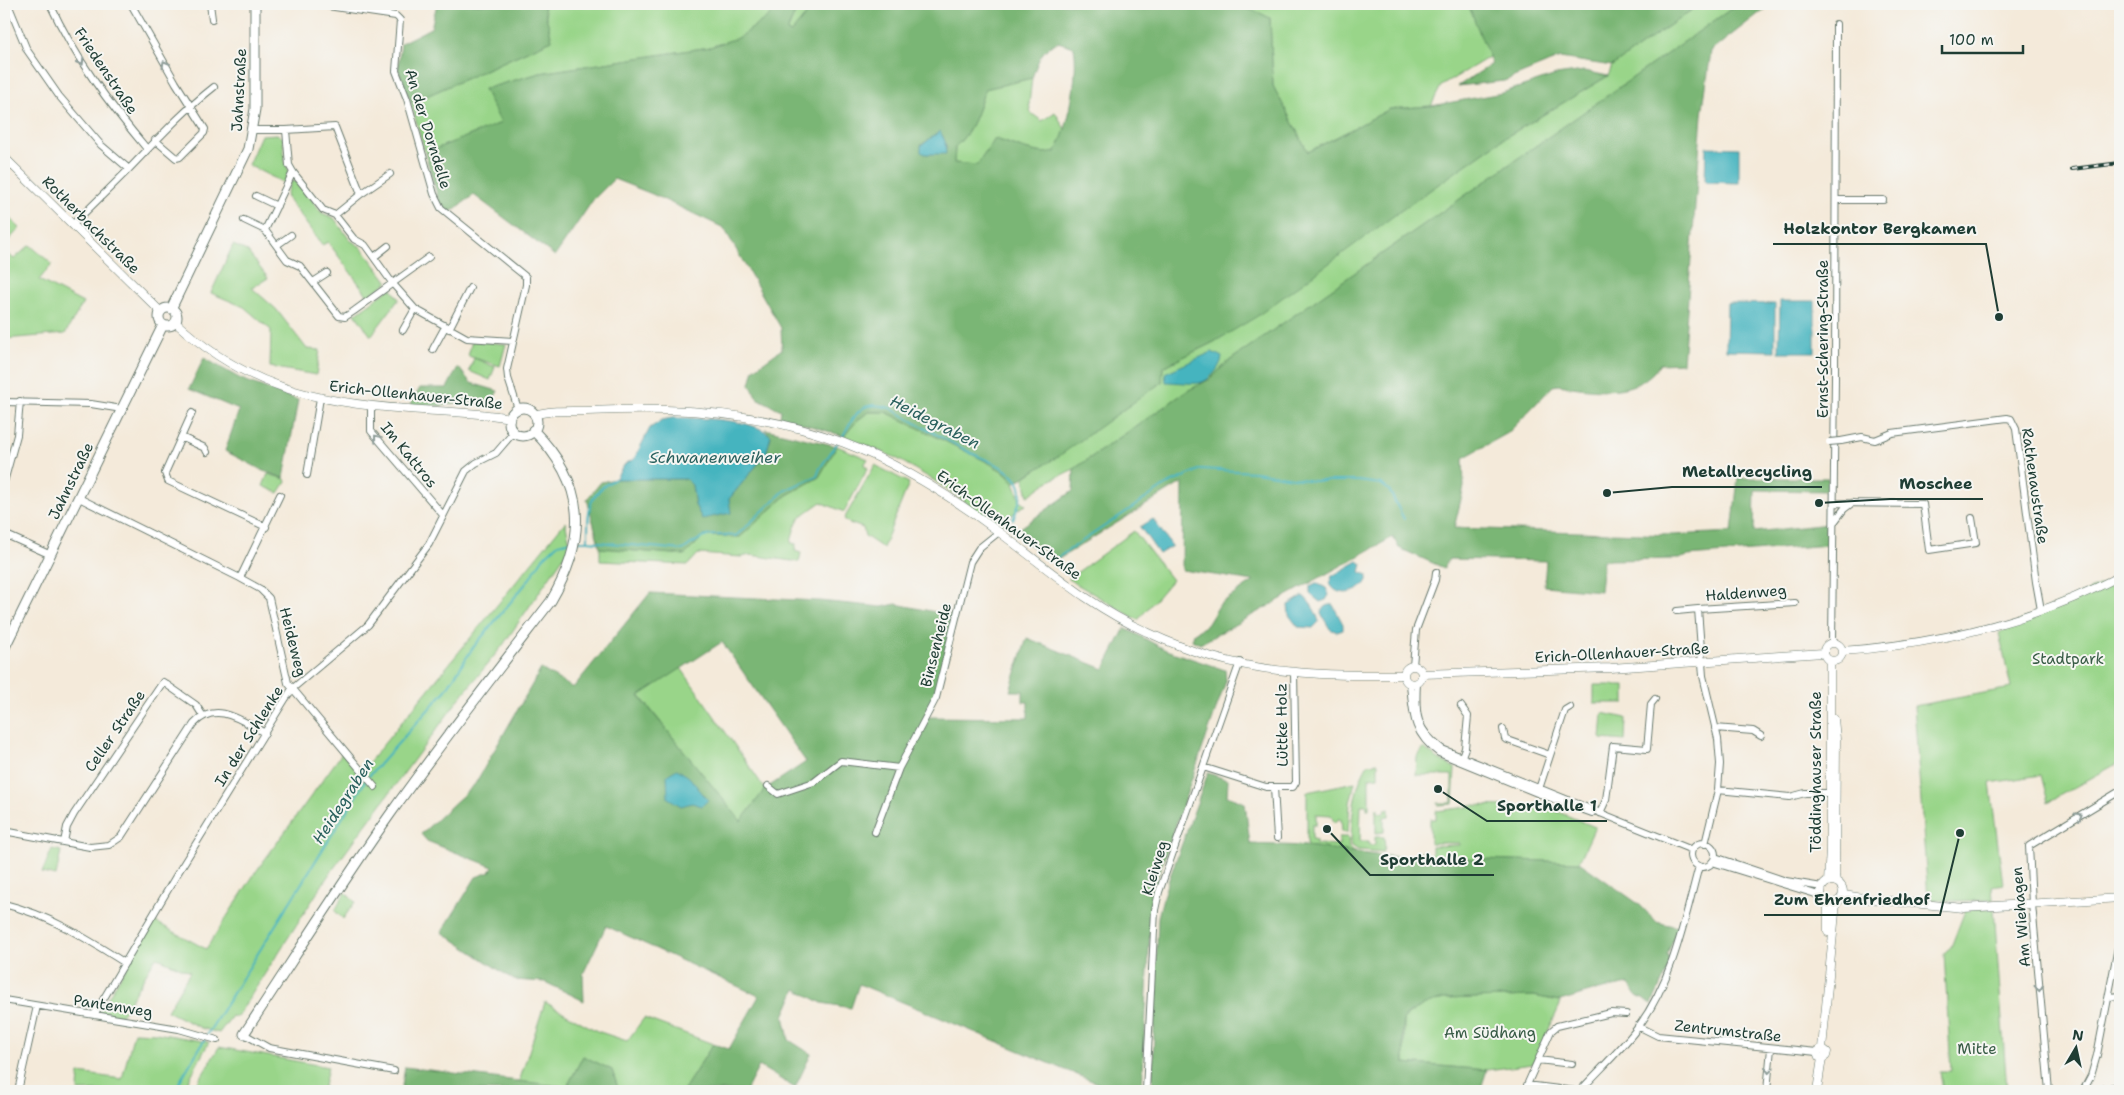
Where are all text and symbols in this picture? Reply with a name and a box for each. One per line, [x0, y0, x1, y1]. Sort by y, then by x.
scale bar [1942, 22, 2023, 54]
street label: Friedenstraße [70, 24, 142, 118]
text: 100 m [1949, 30, 1994, 50]
street label: Jahnstraße [227, 48, 251, 132]
one-way arrow [75, 57, 85, 66]
one-way arrow [161, 61, 171, 70]
street label: An der Dorndelle [400, 67, 456, 191]
street label: Rotherbachstraße [38, 172, 144, 278]
callout: Holzkontor Bergkamen [1773, 213, 1986, 244]
text: Holzkontor Bergkamen [1783, 218, 1977, 239]
street label: Ernst-Schering-Straße [1813, 260, 1833, 418]
street label: Erich-Ollenhauer-Straße [328, 376, 504, 414]
water label: Heidegraben [886, 390, 984, 454]
street label: Im Kattros [376, 418, 442, 492]
street label: Rathenaustraße [2017, 427, 2053, 545]
one-way arrow [373, 435, 382, 444]
street label: Jahnstraße [44, 439, 98, 523]
water label: Schwanenweiher [649, 447, 781, 468]
callout: Metallrecycling [1672, 456, 1822, 487]
text: Metallrecycling [1682, 461, 1812, 482]
street label: Erich-Ollenhauer-Straße [933, 466, 1085, 584]
callout: Moschee [1890, 468, 1983, 499]
text: Moschee [1899, 473, 1973, 494]
street label: Haldenweg [1705, 580, 1787, 606]
street label: Binsenheide [916, 601, 956, 689]
street label: Heideweg [275, 605, 311, 679]
street label: Erich-Ollenhauer-Straße [1534, 638, 1710, 668]
park label: Stadtpark [2032, 649, 2104, 669]
street label: In der Schlenke [210, 682, 288, 790]
street label: Lüttke Holz [1271, 683, 1293, 767]
street label: Celler Straße [80, 686, 150, 776]
street label: Töddinghauser Straße [1806, 691, 1826, 853]
water label: Heidegraben [307, 754, 379, 848]
callout: Sporthalle 1 [1487, 790, 1607, 821]
text: Sporthalle 1 [1497, 795, 1597, 816]
one-way arrow [2074, 812, 2083, 822]
street label: Kleiweg [1137, 838, 1173, 898]
callout: Sporthalle 2 [1370, 844, 1494, 875]
text: Sporthalle 2 [1380, 849, 1484, 870]
street label: Am Wiehagen [2007, 866, 2035, 968]
callout: Zum Ehrenfriedhof [1764, 884, 1940, 915]
text: Zum Ehrenfriedhof [1774, 889, 1931, 910]
one-way arrow [2034, 984, 2045, 992]
street label: Pantenweg [72, 990, 154, 1022]
street label: Zentrumstraße [1673, 1015, 1783, 1047]
north arrow [2052, 1022, 2102, 1072]
park label: Am Südhang [1444, 1023, 1536, 1043]
text: N [2071, 1025, 2085, 1045]
park label: Mitte [1957, 1039, 1997, 1059]
one-way arrow [1764, 1066, 1775, 1074]

